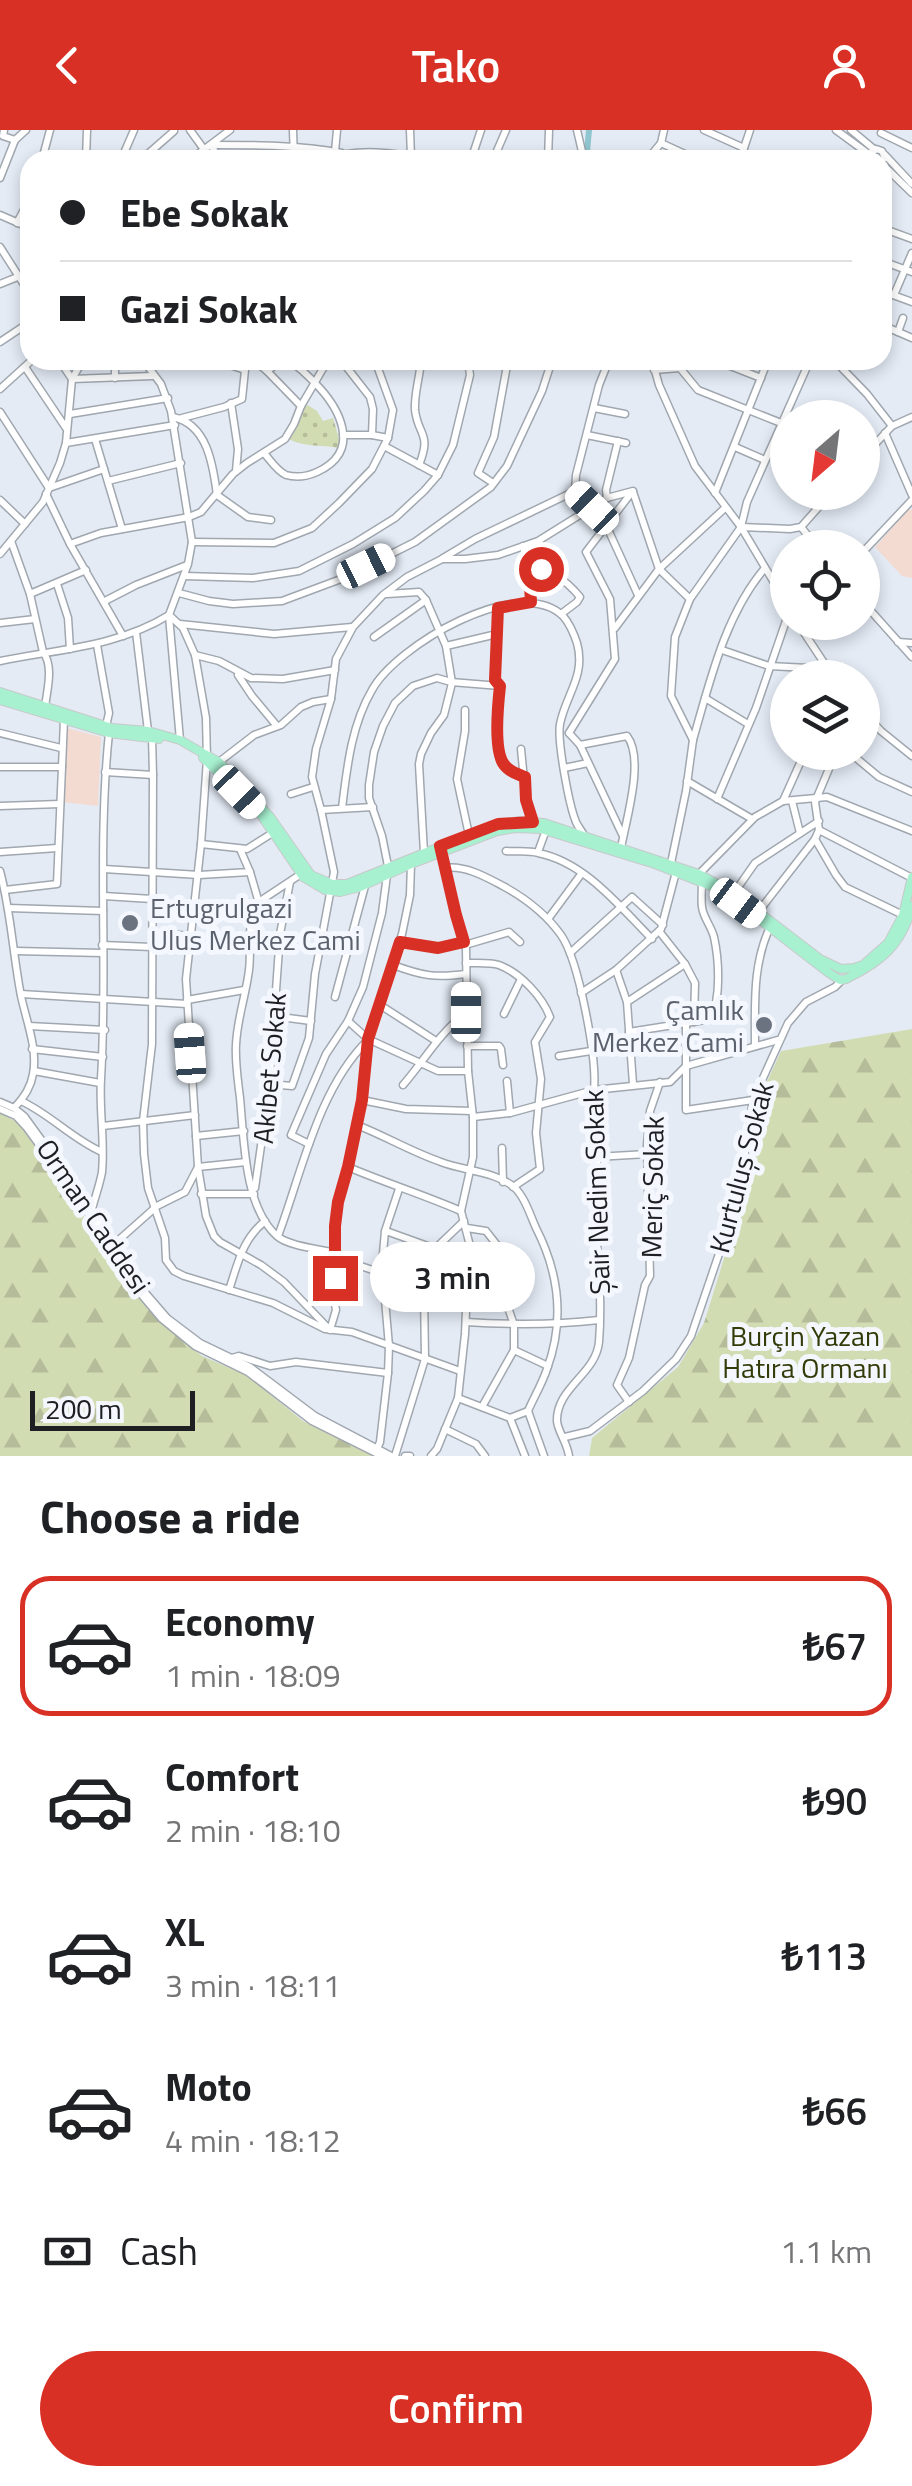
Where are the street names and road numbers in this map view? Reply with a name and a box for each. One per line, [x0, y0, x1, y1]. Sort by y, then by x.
street label: Akıbet Sokak [241, 991, 297, 1145]
street label: Kurtuluş Sokak [697, 1076, 785, 1258]
street label: Şair Nedim Sokak [571, 1089, 621, 1295]
street label: Meriç Sokak [629, 1115, 675, 1259]
street label: Orman Caddesi [26, 1130, 162, 1302]

